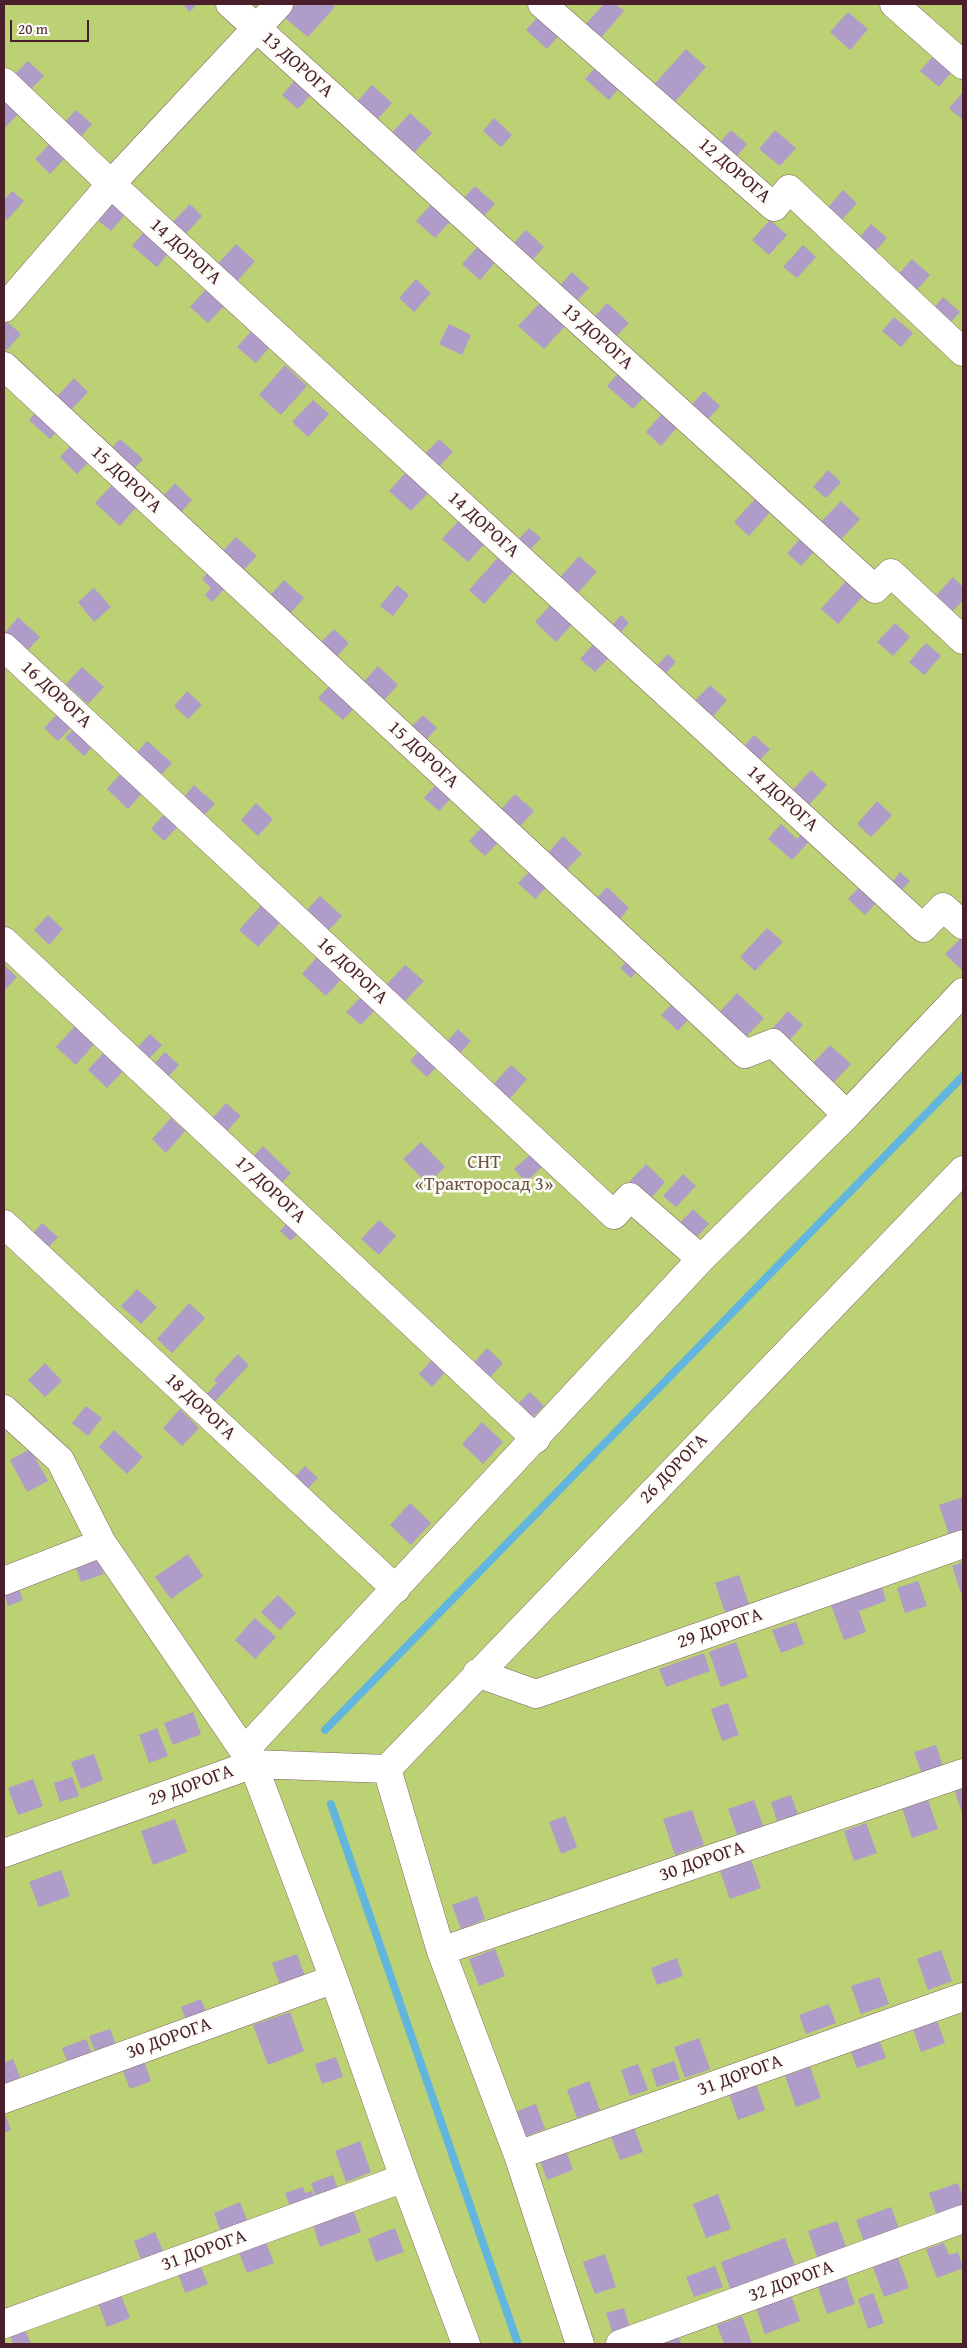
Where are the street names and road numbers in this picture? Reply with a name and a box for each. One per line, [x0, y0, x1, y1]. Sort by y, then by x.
street label: 13 ДОРОГА [256, 27, 338, 103]
street label: 12 ДОРОГА [693, 133, 775, 209]
street label: 14 ДОРОГА [144, 214, 226, 290]
street label: 13 ДОРОГА [556, 299, 638, 375]
street label: 15 ДОРОГА [86, 441, 166, 519]
street label: 14 ДОРОГА [442, 487, 524, 563]
street label: 16 ДОРОГА [16, 656, 96, 734]
street label: 15 ДОРОГА [383, 716, 463, 794]
street label: 14 ДОРОГА [741, 761, 823, 837]
street label: 16 ДОРОГА [312, 932, 392, 1010]
street label: 17 ДОРОГА [230, 1151, 310, 1229]
street label: 18 ДОРОГА [160, 1368, 240, 1446]
street label: 26 ДОРОГА [635, 1429, 713, 1509]
street label: 29 ДОРОГА [674, 1604, 766, 1654]
street label: 29 ДОРОГА [145, 1760, 237, 1812]
street label: 30 ДОРОГА [656, 1837, 748, 1887]
street label: 30 ДОРОГА [123, 2013, 215, 2065]
street label: 31 ДОРОГА [694, 2050, 786, 2102]
street label: 31 ДОРОГА [158, 2225, 250, 2277]
street label: 32 ДОРОГА [745, 2256, 837, 2308]

